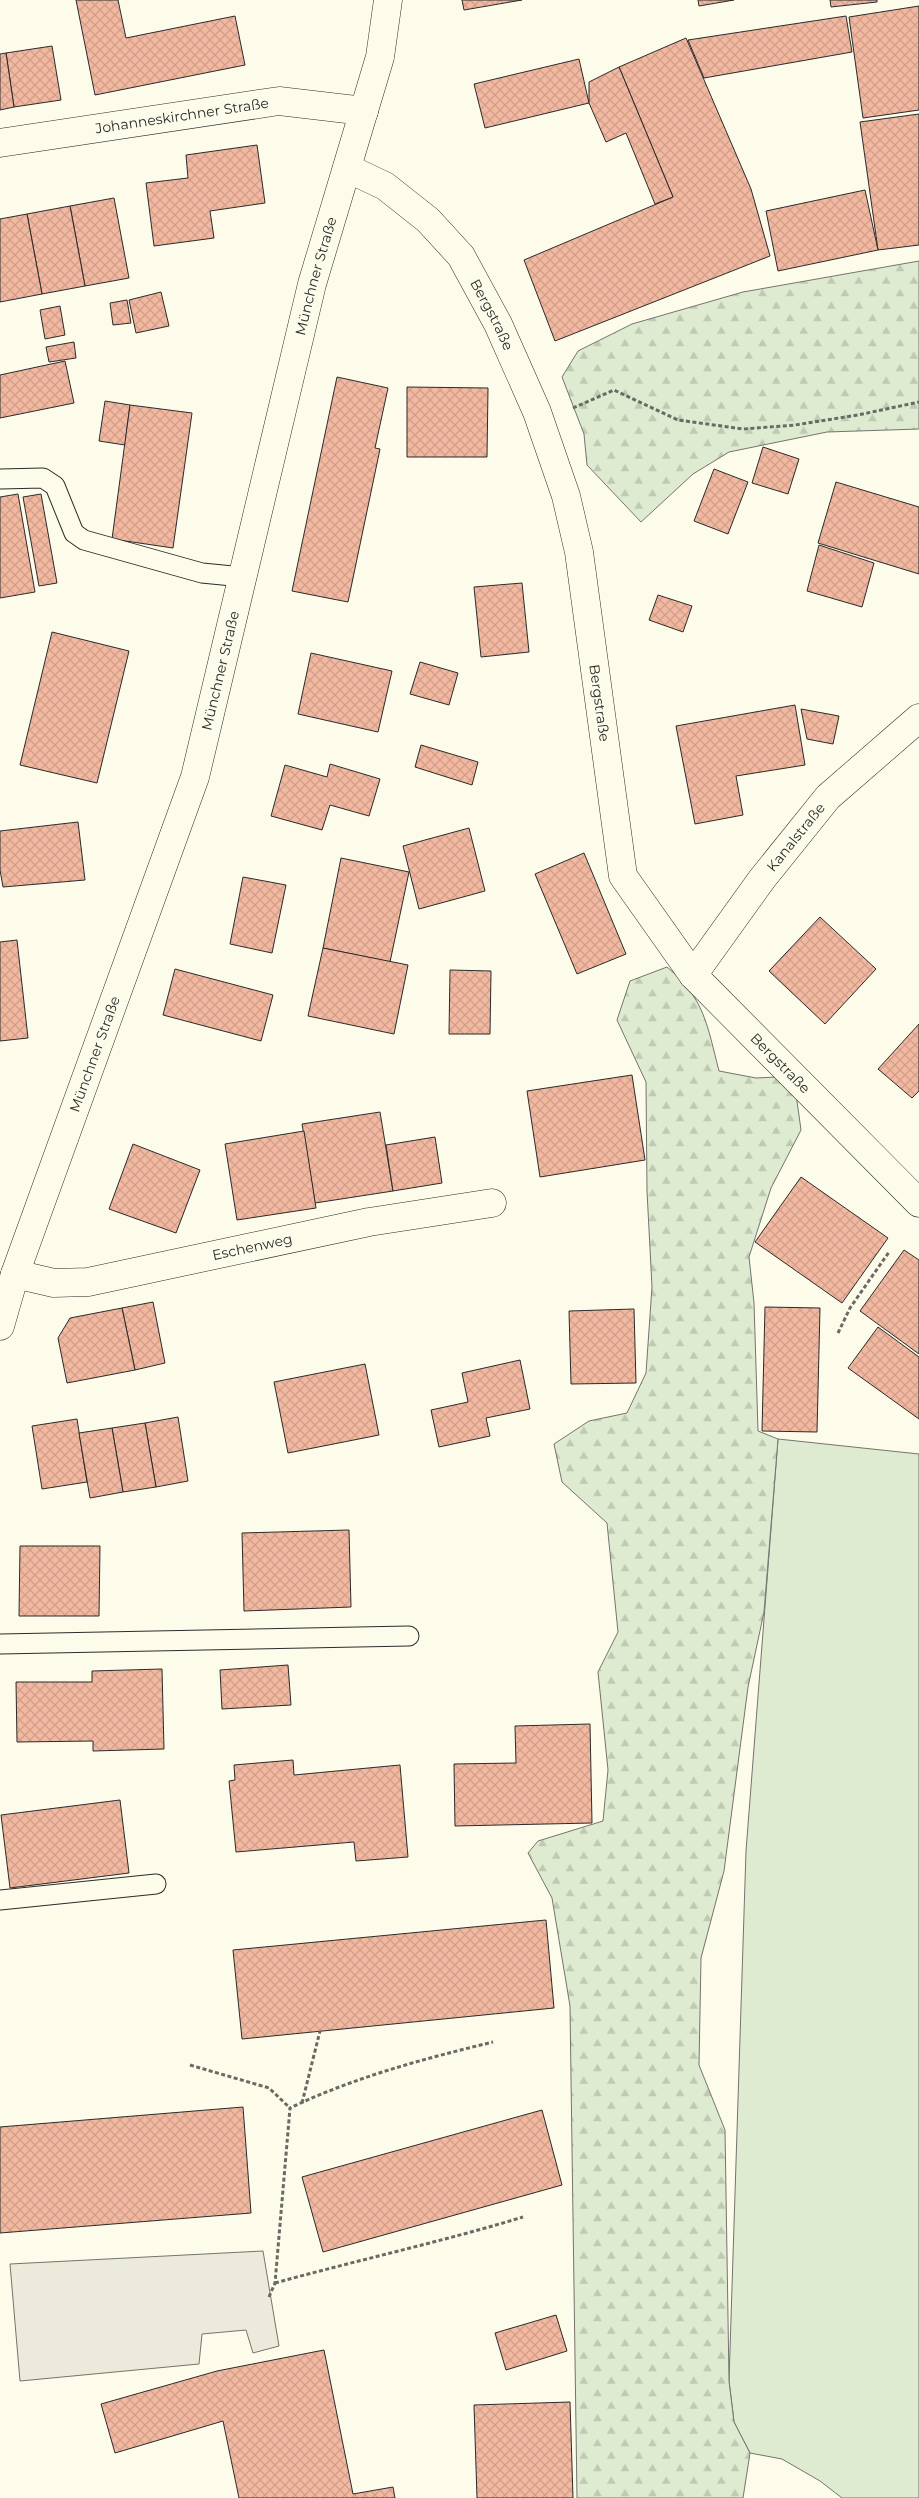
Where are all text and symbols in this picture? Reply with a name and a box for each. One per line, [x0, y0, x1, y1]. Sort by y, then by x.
street label: Johanneskirchner Straße [93, 94, 270, 138]
street label: Münchner Straße [291, 215, 341, 337]
street label: Bergstraße [466, 276, 517, 353]
street label: Münchner Straße [197, 609, 243, 732]
street label: Bergstraße [585, 663, 614, 743]
street label: Kanalstraße [763, 799, 829, 875]
street label: Münchner Straße [65, 994, 124, 1115]
street label: Bergstraße [747, 1029, 814, 1097]
street label: Eschenweg [211, 1230, 294, 1264]

